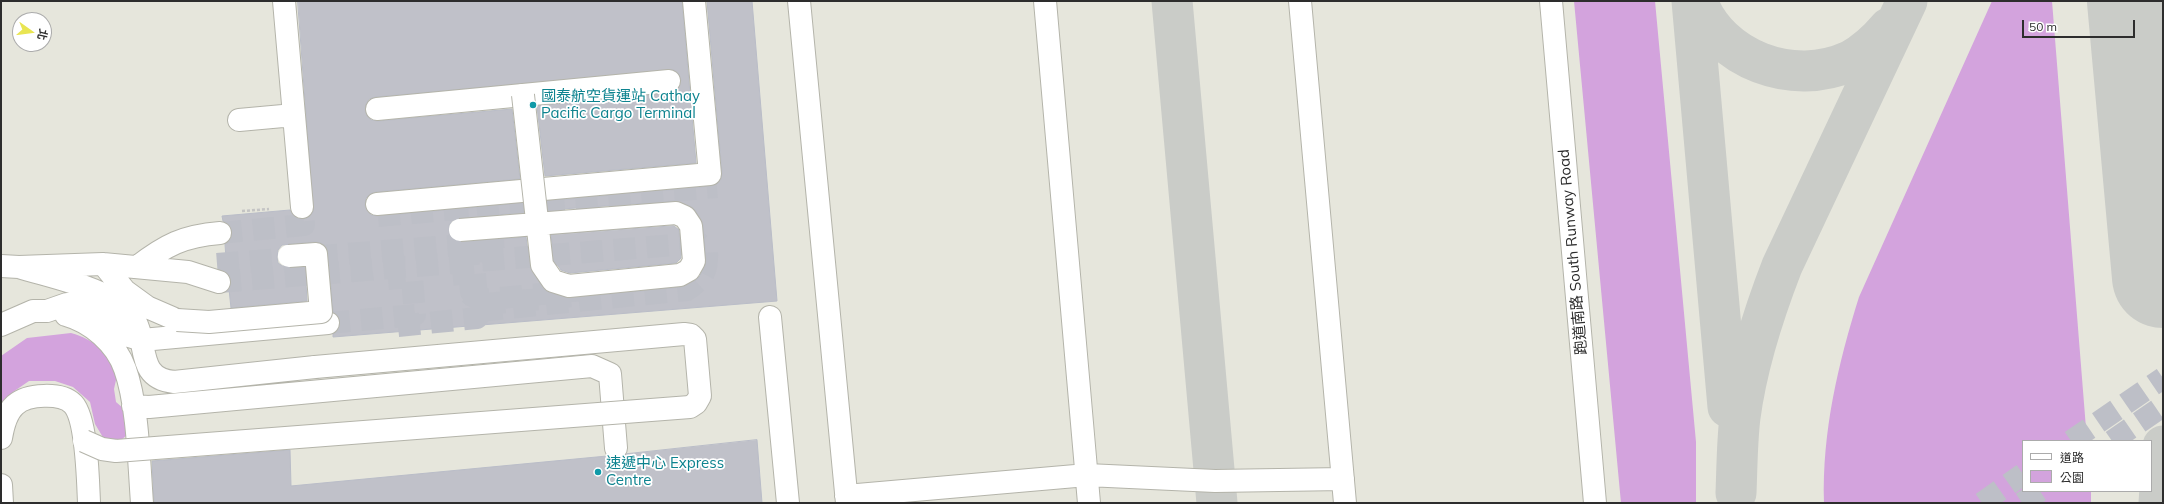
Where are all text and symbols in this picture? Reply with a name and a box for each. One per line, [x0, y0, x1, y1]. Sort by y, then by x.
north arrow [12, 12, 52, 52]
scale bar [2024, 12, 2137, 38]
text: 50 m [2029, 19, 2057, 34]
text: 北 [35, 28, 51, 42]
place label: 國泰航空貨運站 Cathay Pacific Cargo Terminal [541, 87, 700, 122]
marker: 國泰航空貨運站 Cathay Pacific Cargo Terminal [528, 100, 538, 110]
street label: 跑道南路 South Runway Road [1555, 148, 1591, 356]
legend [2022, 440, 2152, 492]
text: 道路 [2060, 450, 2084, 465]
place label: 速遞中心 Express Centre [606, 454, 724, 489]
marker: 速遞中心 Express Centre [593, 467, 603, 477]
text: 公園 [2060, 470, 2084, 485]

